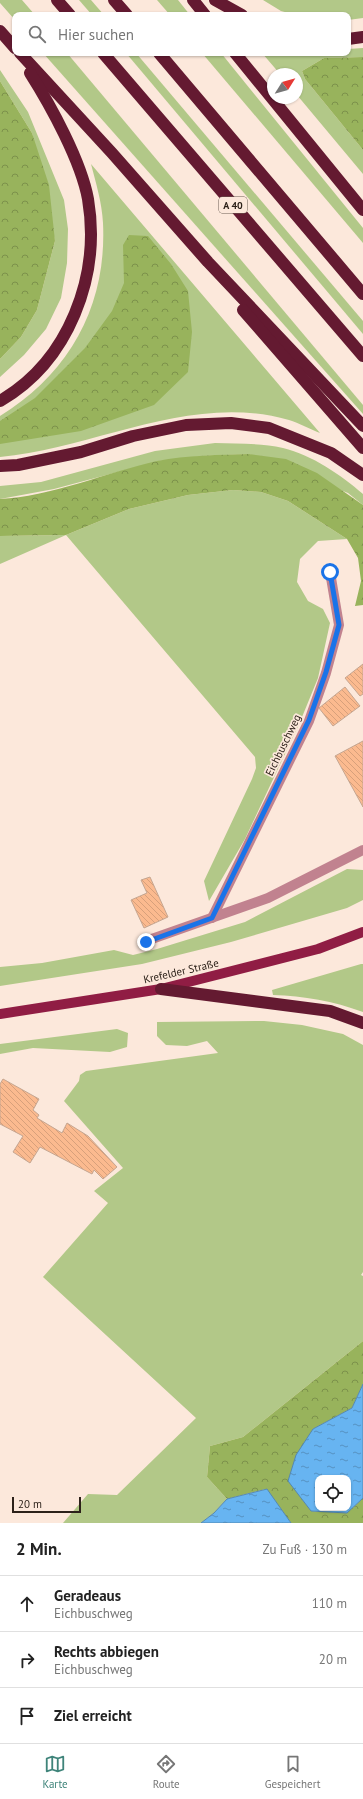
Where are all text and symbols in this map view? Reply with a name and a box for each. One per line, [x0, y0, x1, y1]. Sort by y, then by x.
search box [12, 12, 351, 56]
icon: search [26, 23, 48, 45]
text: Hier suchen [58, 25, 134, 44]
north arrow [267, 68, 303, 104]
road number: A 40 [219, 197, 247, 213]
route start [321, 563, 339, 581]
street label: Eichbuschweg [262, 712, 304, 778]
route end [137, 933, 155, 951]
street label: Krefelder Straße [142, 955, 220, 986]
map controls [315, 1475, 351, 1511]
button: locate [315, 1475, 351, 1511]
scale bar [12, 1495, 81, 1514]
text: 20 m [18, 1497, 42, 1511]
text: 2 Min. [16, 1538, 62, 1560]
text: Zu Fuß · 130 m [263, 1541, 347, 1558]
text: Geradeaus [54, 1586, 121, 1605]
icon: ahead [16, 1593, 38, 1615]
text: 110 m [312, 1595, 347, 1612]
text: Eichbuschweg [54, 1605, 133, 1622]
text: Rechts abbiegen [54, 1642, 159, 1661]
icon: right [16, 1649, 38, 1671]
text: 20 m [319, 1651, 347, 1668]
text: Eichbuschweg [54, 1661, 133, 1678]
icon: arrive [16, 1705, 38, 1727]
text: Ziel erreicht [54, 1706, 132, 1725]
tab: Karte [43, 1753, 68, 1791]
tab: Route [153, 1753, 180, 1791]
tab: Gespeichert [265, 1753, 320, 1791]

